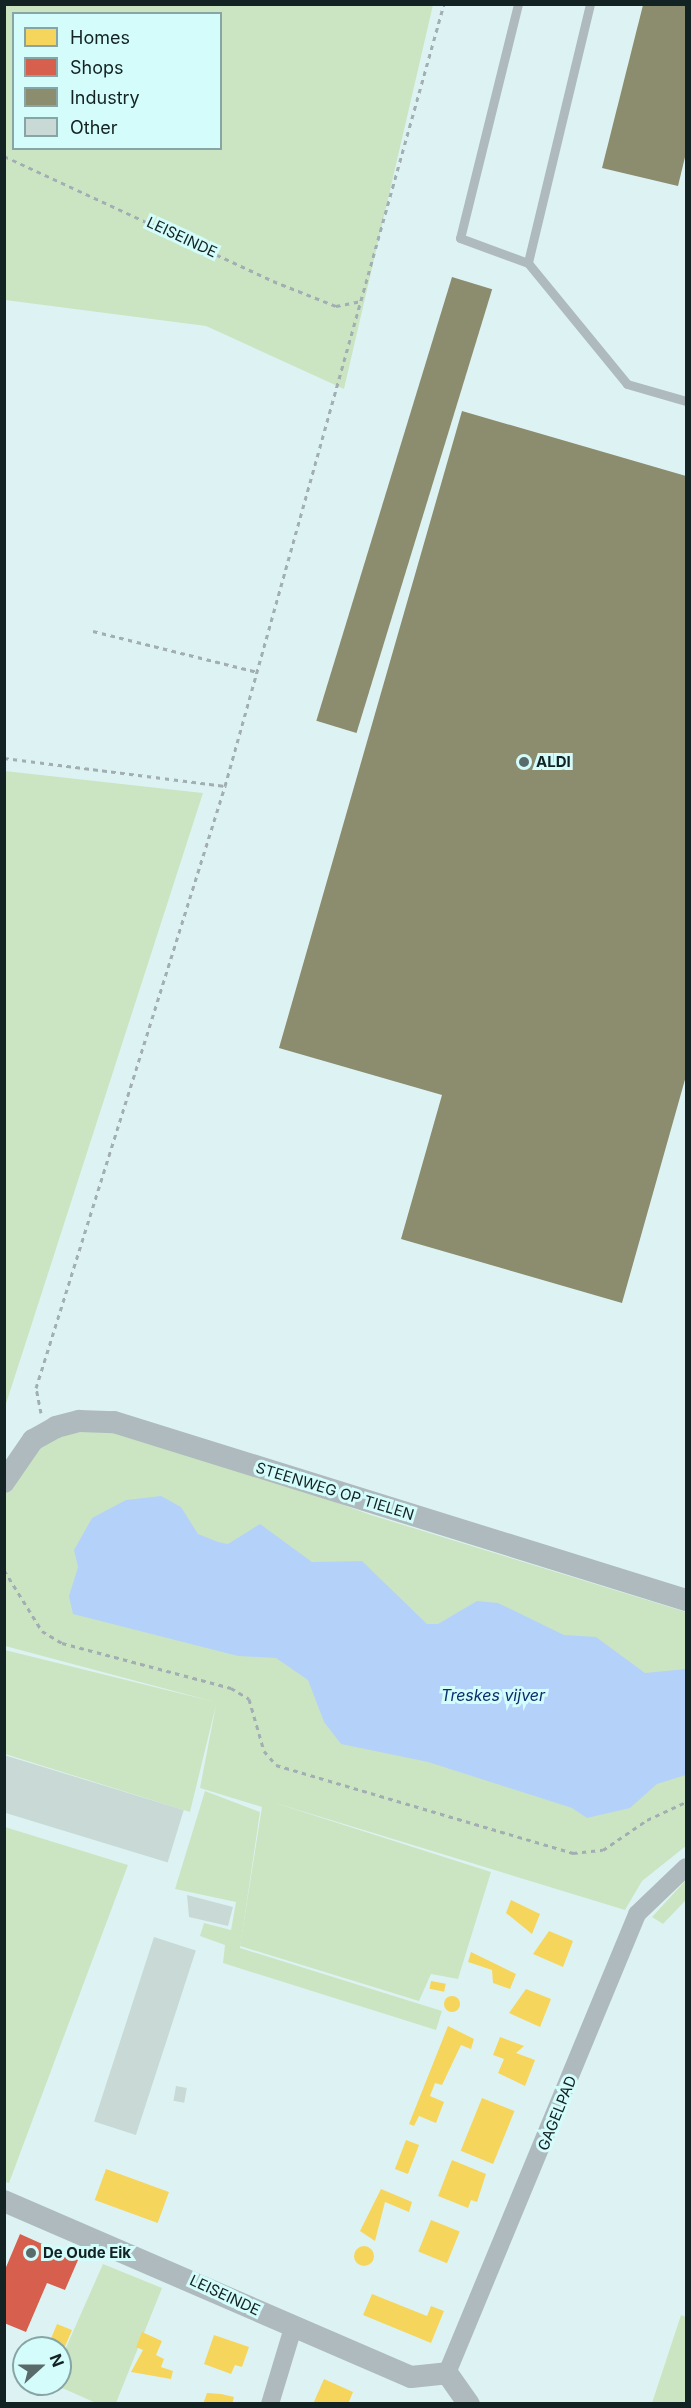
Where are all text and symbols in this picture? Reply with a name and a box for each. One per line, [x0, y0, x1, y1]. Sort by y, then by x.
legend [12, 12, 222, 150]
text: Homes [70, 27, 130, 48]
text: Shops [70, 57, 124, 78]
text: Industry [70, 87, 140, 108]
text: Other [70, 117, 118, 138]
street label: LEISEINDE [144, 213, 220, 261]
place label: ALDI [536, 753, 571, 771]
marker: ALDI [517, 755, 531, 769]
street label: STEENWEG OP TIELEN [254, 1458, 416, 1524]
water label: Treskes vijver [441, 1685, 545, 1705]
street label: GAGELPAD [534, 2073, 580, 2153]
place label: De Oude Eik [43, 2244, 131, 2262]
marker: De Oude Eik [24, 2246, 38, 2260]
street label: LEISEINDE [187, 2271, 263, 2319]
north arrow [12, 2336, 72, 2396]
text: N [45, 2351, 68, 2370]

